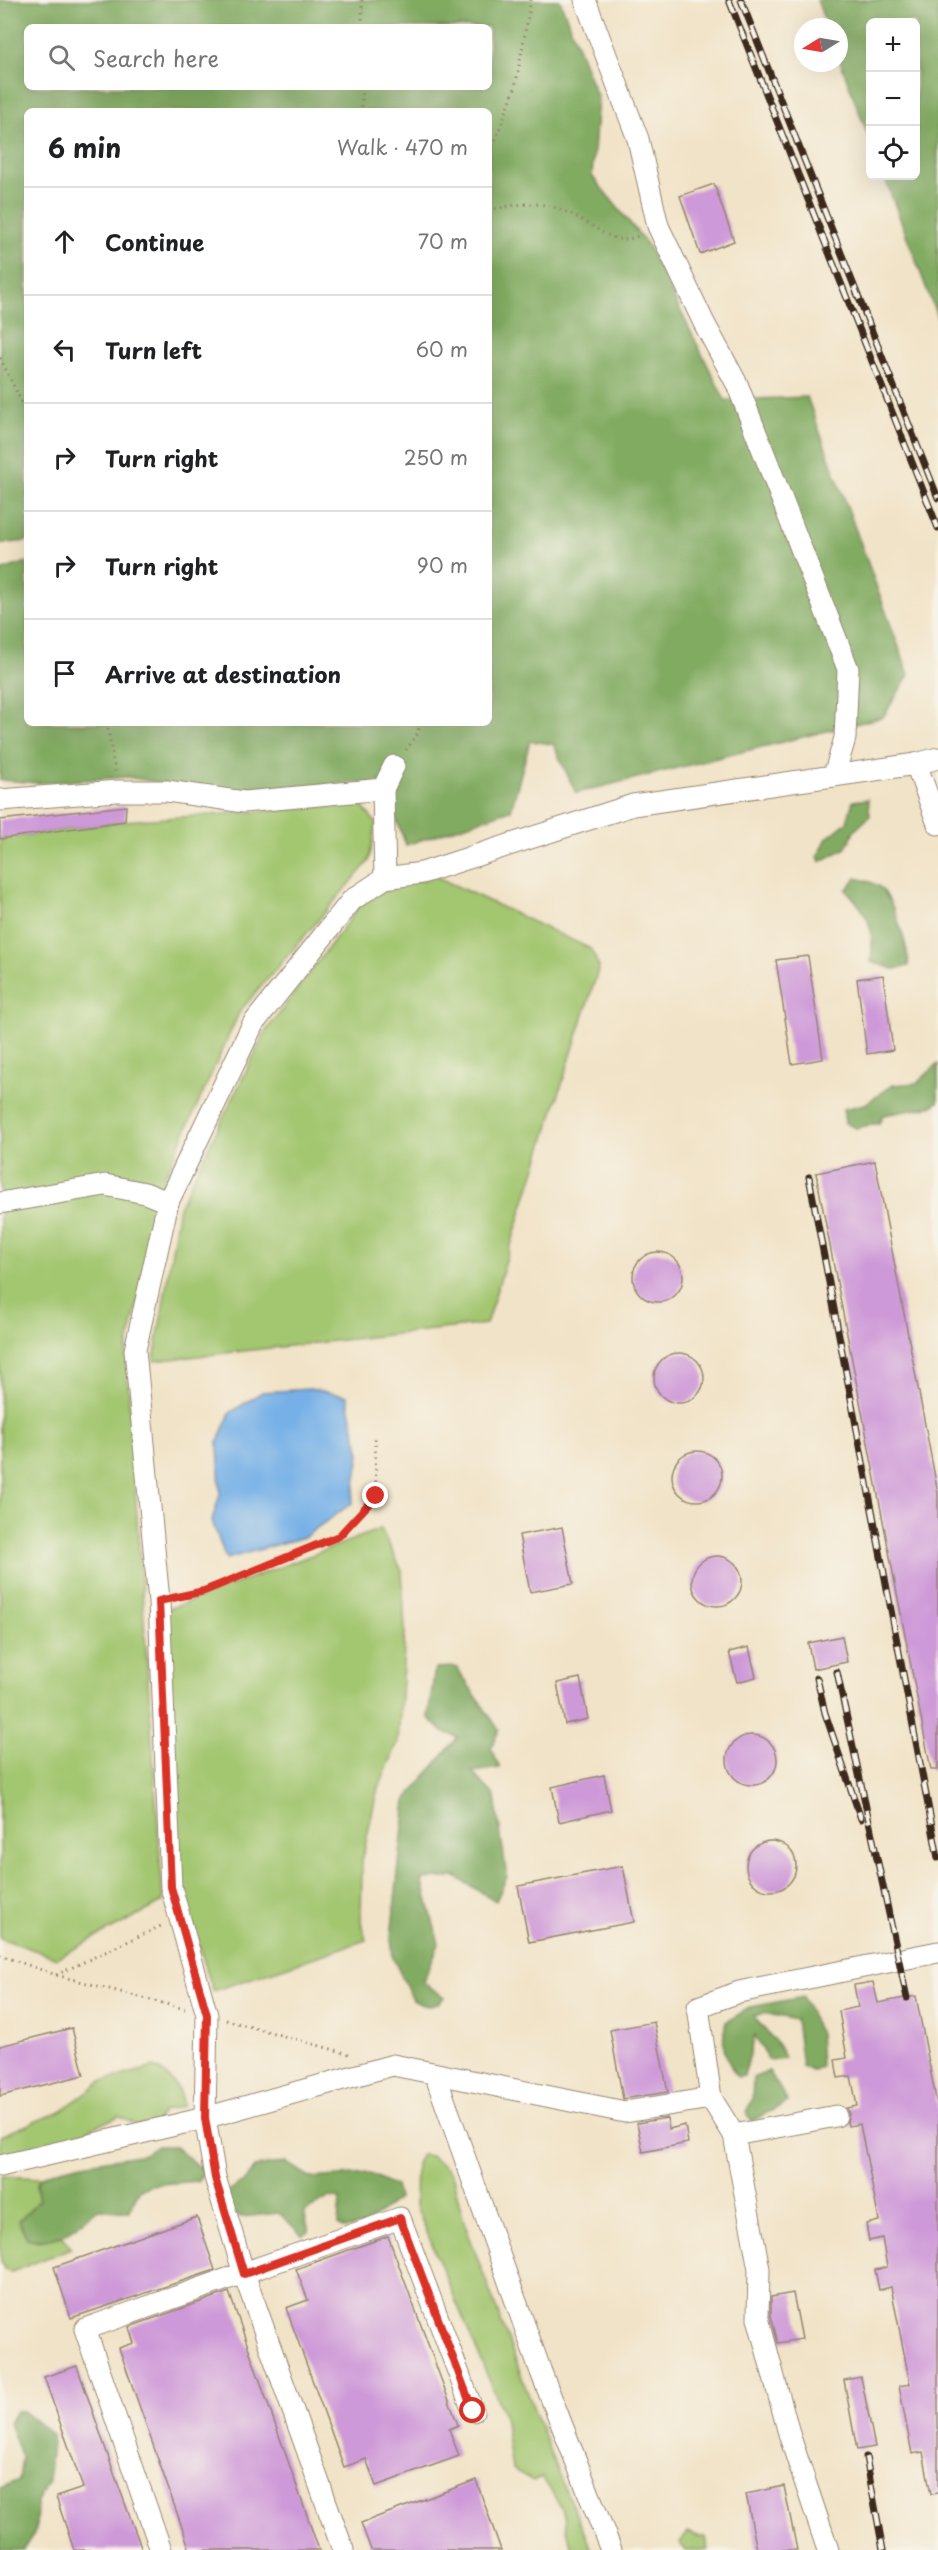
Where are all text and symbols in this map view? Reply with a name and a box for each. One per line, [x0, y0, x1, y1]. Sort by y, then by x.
north arrow [794, 18, 848, 72]
map controls [866, 18, 920, 180]
button: + [866, 18, 920, 72]
search box [24, 24, 492, 90]
icon: search [45, 41, 78, 74]
text: Search here [93, 41, 219, 74]
button: − [866, 72, 920, 126]
button: locate [866, 126, 920, 180]
text: 6 min [48, 128, 121, 167]
text: Walk · 470 m [337, 132, 468, 162]
icon: ahead [48, 225, 81, 258]
text: Continue [105, 225, 204, 258]
text: 70 m [418, 226, 468, 256]
icon: left [48, 333, 81, 366]
text: Turn left [105, 333, 202, 366]
text: 60 m [416, 334, 468, 364]
icon: right [48, 441, 81, 474]
text: Turn right [105, 441, 218, 474]
text: 250 m [404, 442, 468, 472]
icon: right [48, 549, 81, 582]
text: Turn right [105, 549, 218, 582]
text: 90 m [417, 550, 468, 580]
icon: arrive [48, 657, 81, 690]
text: Arrive at destination [105, 657, 341, 690]
route end [362, 1482, 388, 1508]
route start [459, 2397, 485, 2423]

